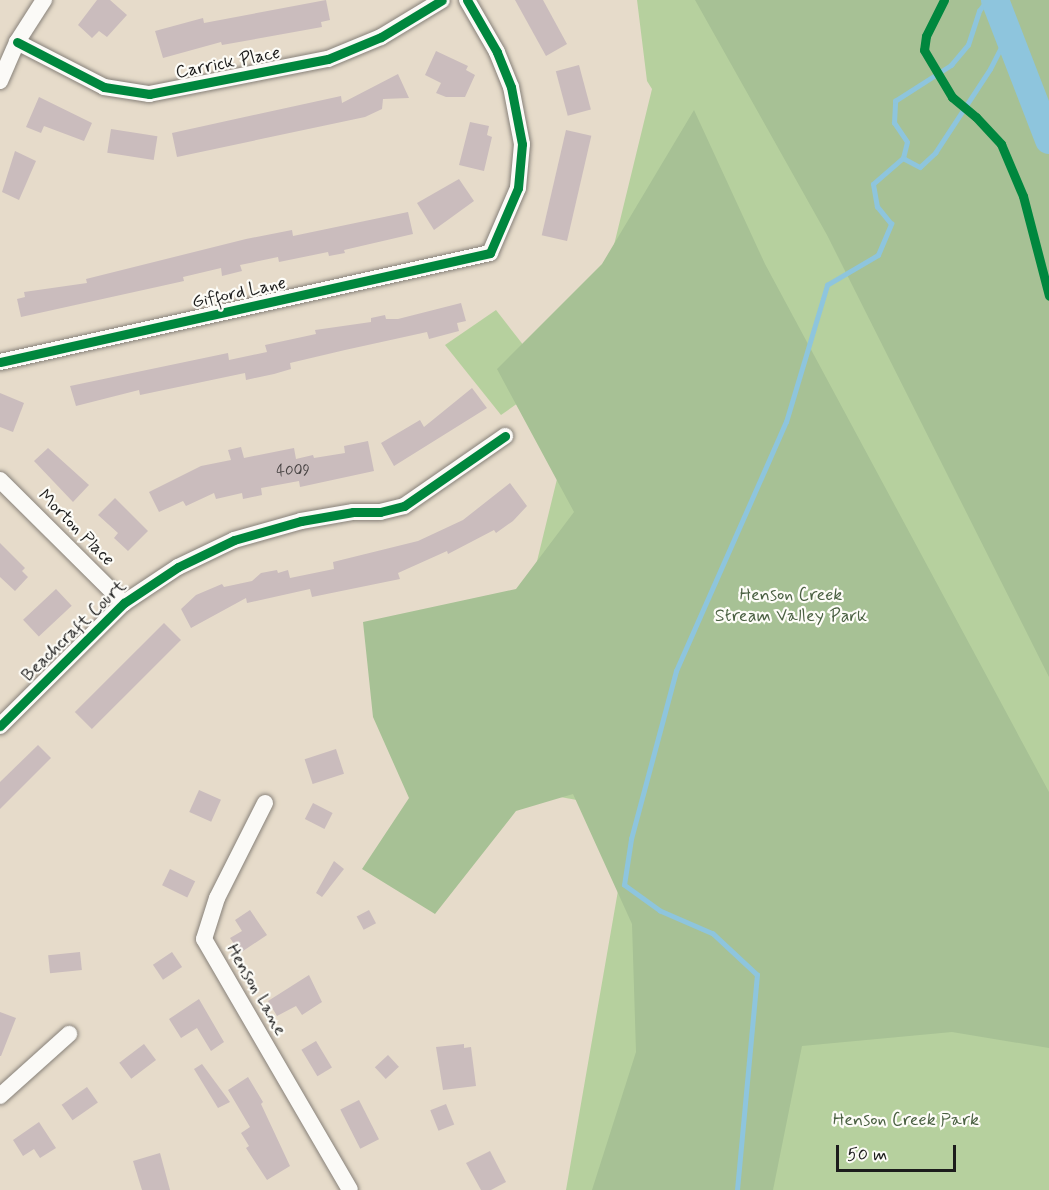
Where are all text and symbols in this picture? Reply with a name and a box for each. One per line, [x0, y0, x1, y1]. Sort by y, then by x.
street label: Carrick Place [175, 42, 281, 84]
street label: Gifford Lane [189, 272, 289, 314]
house number: 4009 [276, 463, 310, 481]
street label: Morton Place [33, 485, 119, 571]
street label: Beachcraft Court [17, 576, 131, 686]
park label: Henson Creek Stream Valley Park [718, 585, 864, 628]
street label: Henson Lane [222, 942, 290, 1038]
park label: Henson Creek Park [834, 1109, 978, 1131]
scale bar [839, 1133, 959, 1171]
text: 50 m [847, 1143, 887, 1167]

